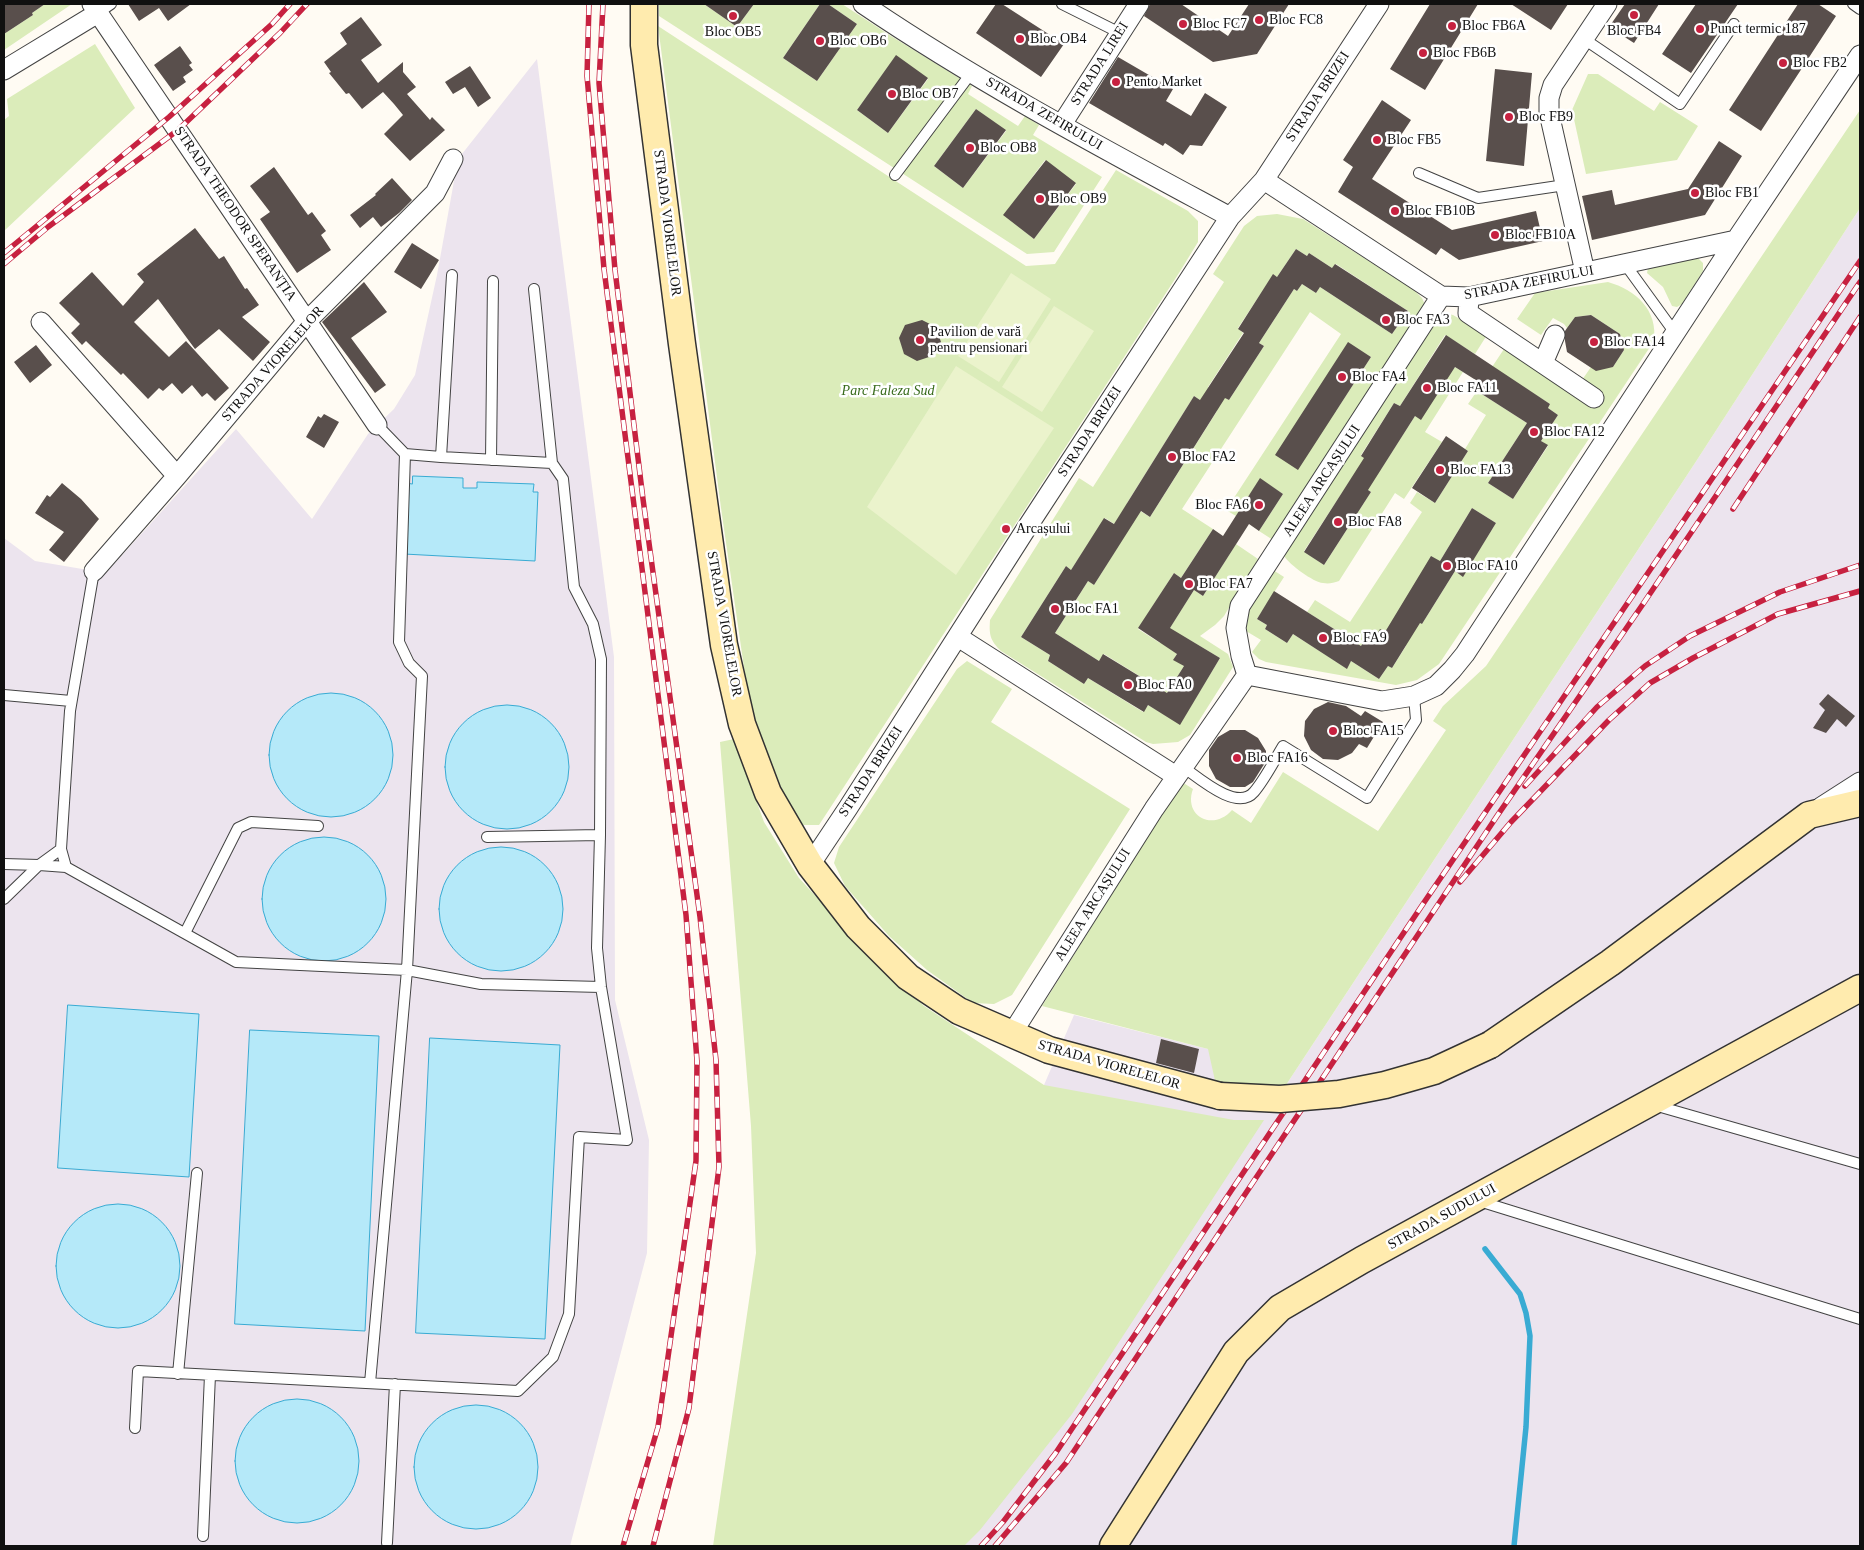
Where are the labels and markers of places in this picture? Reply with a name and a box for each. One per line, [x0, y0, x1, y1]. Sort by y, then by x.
marker: Bloc FB4 [1628, 9, 1640, 21]
marker: Bloc OB5 [727, 10, 739, 22]
place label: Bloc FC8 [1269, 12, 1323, 28]
marker: Bloc FC8 [1253, 14, 1265, 26]
place label: Bloc FC7 [1193, 16, 1247, 32]
marker: Bloc FC7 [1177, 18, 1189, 30]
place label: Bloc FB6A [1462, 18, 1526, 34]
marker: Bloc FB6A [1446, 20, 1458, 32]
place label: Punct termic 187 [1710, 21, 1806, 37]
place label: Bloc FB4 [1607, 23, 1661, 39]
marker: Punct termic 187 [1694, 23, 1706, 35]
place label: Bloc OB5 [705, 24, 761, 40]
place label: Bloc OB4 [1030, 31, 1086, 47]
place label: Bloc OB6 [830, 33, 886, 49]
marker: Bloc OB4 [1014, 33, 1026, 45]
marker: Bloc OB6 [814, 35, 826, 47]
place label: Bloc FB6B [1433, 45, 1496, 61]
marker: Bloc FB6B [1417, 47, 1429, 59]
place label: Bloc FB2 [1793, 55, 1847, 71]
marker: Bloc FB2 [1777, 57, 1789, 69]
place label: Pento Market [1126, 74, 1202, 90]
marker: Pento Market [1110, 76, 1122, 88]
place label: Bloc OB7 [902, 86, 958, 102]
marker: Bloc OB7 [886, 88, 898, 100]
place label: Bloc FB9 [1519, 109, 1573, 125]
marker: Bloc FB9 [1503, 111, 1515, 123]
place label: Bloc FB5 [1387, 132, 1441, 148]
marker: Bloc FB5 [1371, 134, 1383, 146]
place label: Bloc OB8 [980, 140, 1036, 156]
marker: Bloc OB8 [964, 142, 976, 154]
place label: Bloc FB1 [1705, 185, 1759, 201]
marker: Bloc FB1 [1689, 187, 1701, 199]
place label: Bloc OB9 [1050, 191, 1106, 207]
marker: Bloc OB9 [1034, 193, 1046, 205]
place label: Bloc FB10B [1405, 203, 1475, 219]
marker: Bloc FB10B [1389, 205, 1401, 217]
place label: Bloc FB10A [1505, 227, 1576, 243]
marker: Bloc FB10A [1489, 229, 1501, 241]
place label: Bloc FA3 [1396, 312, 1450, 328]
marker: Bloc FA3 [1380, 314, 1392, 326]
place label: Pavilion de vară pentru pensionari [930, 324, 1028, 357]
marker: Pavilion de vară pentru pensionari [914, 334, 926, 346]
place label: Bloc FA14 [1604, 334, 1665, 350]
marker: Bloc FA14 [1588, 336, 1600, 348]
place label: Bloc FA4 [1352, 369, 1406, 385]
marker: Bloc FA4 [1336, 371, 1348, 383]
place label: Bloc FA11 [1437, 380, 1497, 396]
marker: Bloc FA11 [1421, 382, 1433, 394]
place label: Bloc FA12 [1544, 424, 1605, 440]
marker: Bloc FA12 [1528, 426, 1540, 438]
place label: Bloc FA2 [1182, 449, 1236, 465]
marker: Bloc FA2 [1166, 451, 1178, 463]
place label: Bloc FA13 [1450, 462, 1511, 478]
marker: Bloc FA13 [1434, 464, 1446, 476]
place label: Bloc FA6 [1195, 497, 1249, 513]
marker: Bloc FA6 [1253, 499, 1265, 511]
place label: Bloc FA8 [1348, 514, 1402, 530]
marker: Bloc FA8 [1332, 516, 1344, 528]
place label: Arcașului [1016, 521, 1070, 537]
marker: Arcașului [1000, 523, 1012, 535]
place label: Bloc FA10 [1457, 558, 1518, 574]
marker: Bloc FA10 [1441, 560, 1453, 572]
place label: Bloc FA7 [1199, 576, 1253, 592]
marker: Bloc FA7 [1183, 578, 1195, 590]
place label: Bloc FA1 [1065, 601, 1119, 617]
marker: Bloc FA1 [1049, 603, 1061, 615]
place label: Bloc FA9 [1333, 630, 1387, 646]
marker: Bloc FA9 [1317, 632, 1329, 644]
place label: Bloc FA0 [1138, 677, 1192, 693]
marker: Bloc FA0 [1122, 679, 1134, 691]
place label: Bloc FA15 [1343, 723, 1404, 739]
marker: Bloc FA15 [1327, 725, 1339, 737]
place label: Bloc FA16 [1247, 750, 1308, 766]
marker: Bloc FA16 [1231, 752, 1243, 764]

